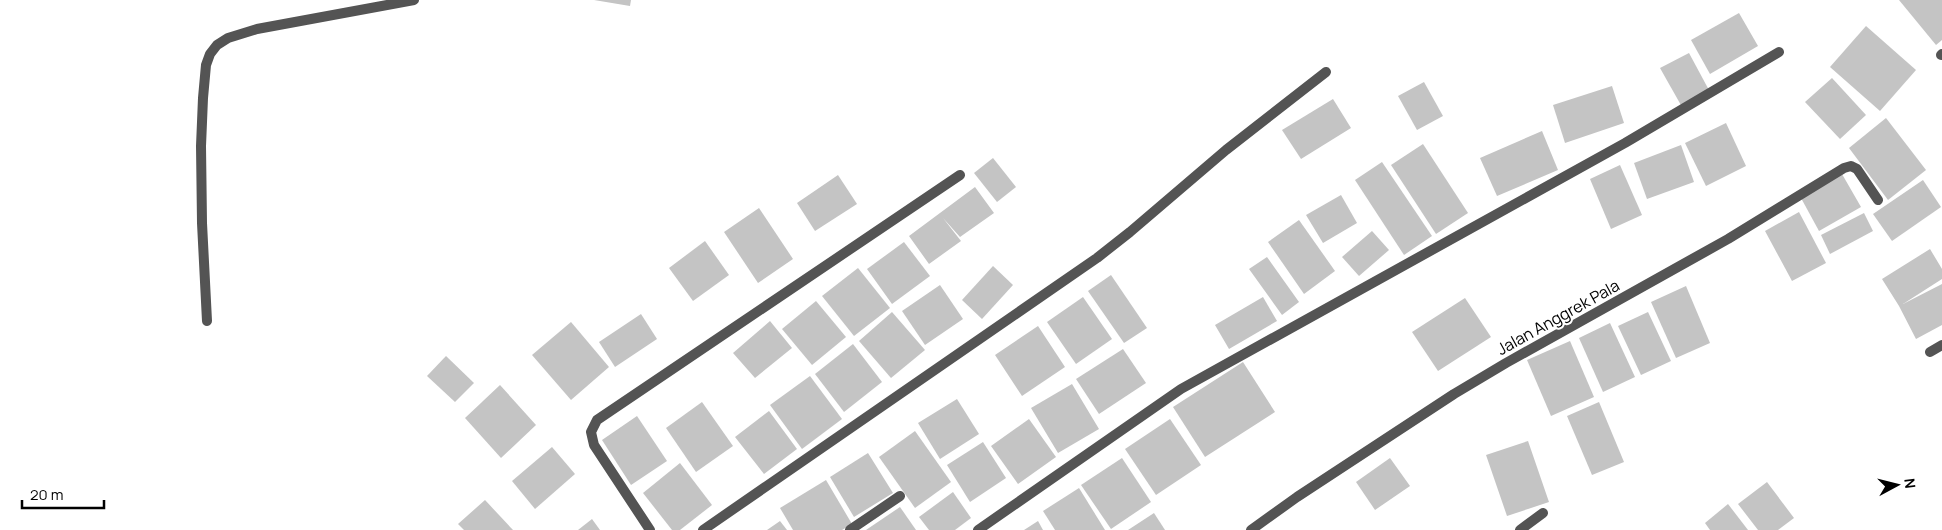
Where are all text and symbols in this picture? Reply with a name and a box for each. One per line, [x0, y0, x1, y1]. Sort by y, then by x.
street label: Jalan Anggrek Pala [1493, 274, 1623, 360]
north arrow [1872, 460, 1922, 510]
text: N [1900, 477, 1920, 490]
scale bar [22, 478, 105, 510]
text: 20 m [30, 484, 63, 505]

